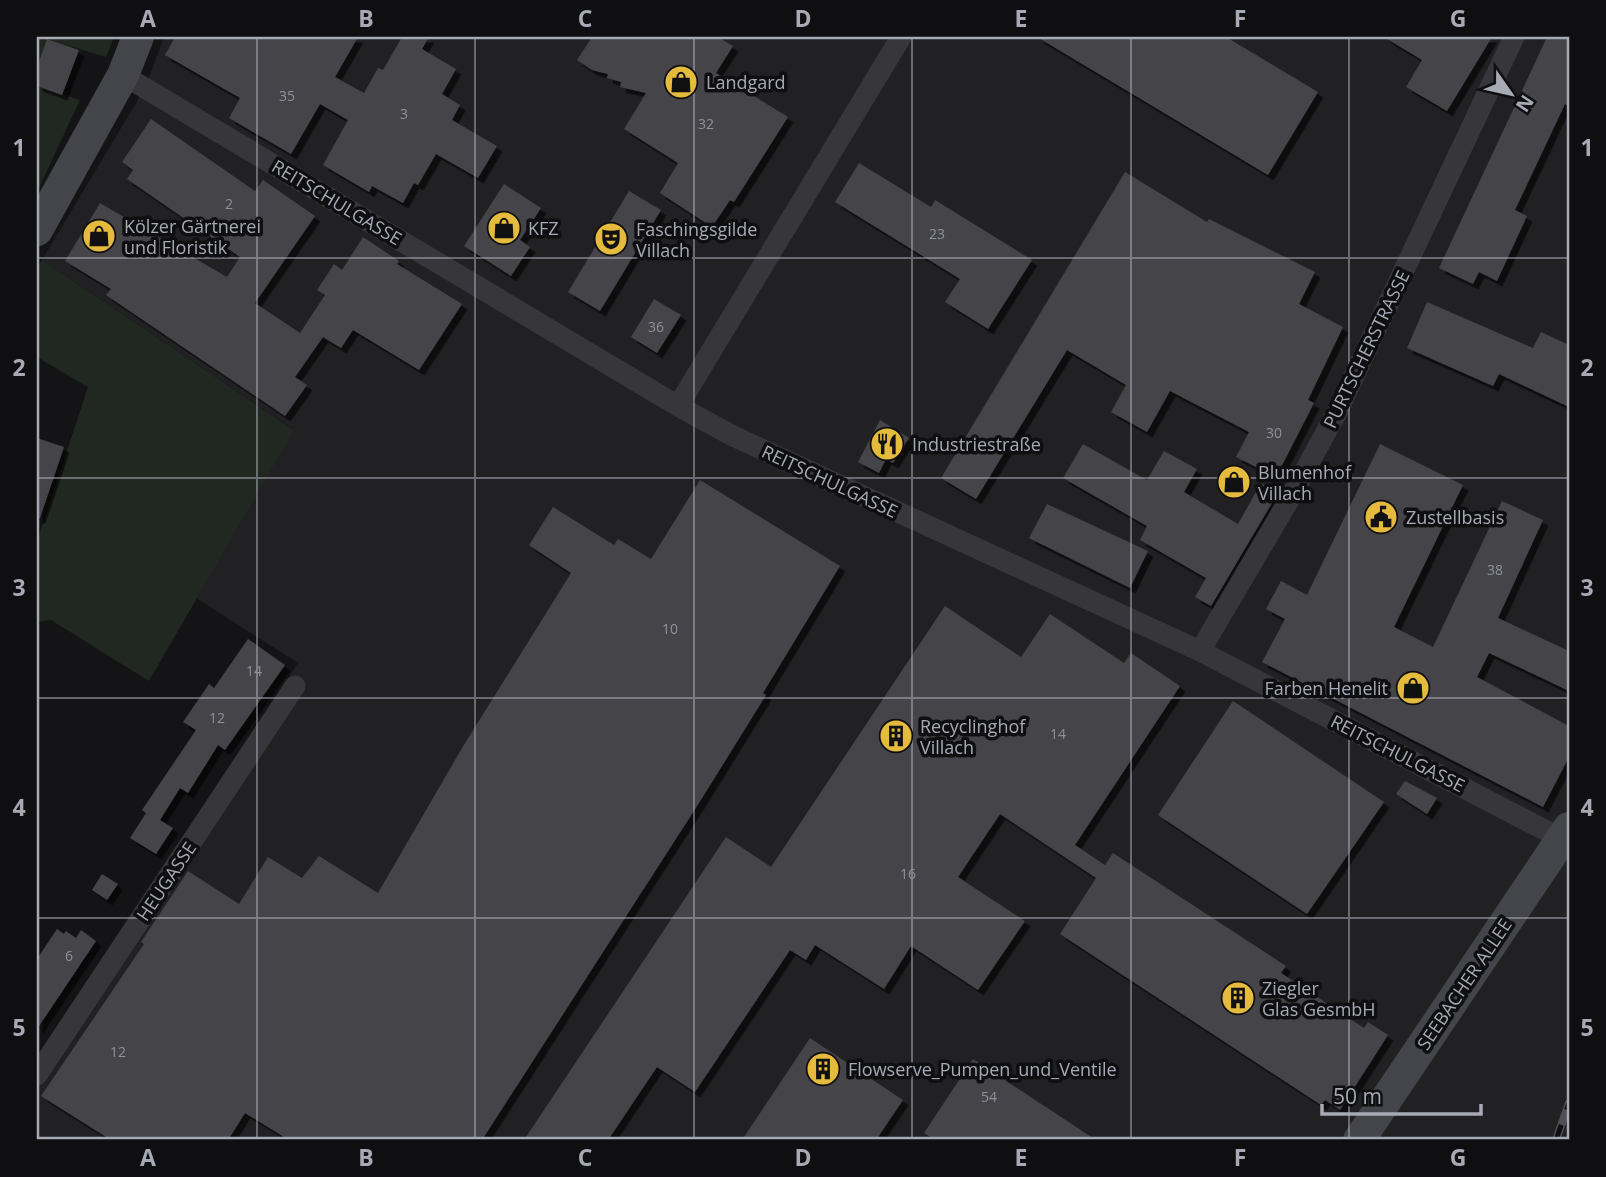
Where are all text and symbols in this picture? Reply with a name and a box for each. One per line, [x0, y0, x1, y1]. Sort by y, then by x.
text: A [140, 2, 156, 34]
text: B [358, 2, 374, 34]
text: C [578, 2, 592, 34]
text: D [794, 2, 812, 34]
text: E [1015, 2, 1027, 34]
text: F [1234, 2, 1246, 34]
text: G [1450, 2, 1466, 34]
north arrow [1476, 60, 1546, 130]
shop icon: Landgard [662, 63, 700, 101]
place label: Landgard [706, 70, 786, 94]
house number: 35 [279, 86, 295, 105]
text: N [1510, 90, 1540, 117]
house number: 3 [400, 104, 408, 123]
house number: 32 [698, 114, 714, 133]
text: 1 [12, 131, 26, 163]
text: 1 [1580, 131, 1594, 163]
street label: REITSCHULGASSE [268, 154, 406, 250]
house number: 2 [225, 194, 233, 213]
shop icon: KFZ [485, 209, 523, 247]
place label: Kölzer Gärtnerei und Floristik [124, 214, 261, 259]
place label: KFZ [528, 216, 559, 240]
shop icon: Kölzer Gärtnerei und Floristik [80, 217, 118, 255]
place label: Faschingsgilde Villach [636, 217, 757, 262]
theatre icon: Faschingsgilde Villach [592, 220, 630, 258]
house number: 23 [929, 224, 945, 243]
street label: PURTSCHERSTRASSE [1317, 266, 1415, 432]
house number: 36 [648, 317, 664, 336]
text: 2 [12, 351, 26, 383]
text: 2 [1580, 351, 1594, 383]
house number: 30 [1266, 423, 1282, 442]
restaurant icon: Industriestraße [868, 425, 906, 463]
place label: Industriestraße [912, 432, 1041, 456]
street label: REITSCHULGASSE [758, 439, 902, 523]
place label: Blumenhof Villach [1258, 460, 1352, 505]
shop icon: Blumenhof Villach [1215, 463, 1253, 501]
public building icon: Zustellbasis [1362, 498, 1400, 536]
place label: Zustellbasis [1406, 505, 1504, 529]
house number: 38 [1487, 560, 1503, 579]
text: 3 [12, 571, 26, 603]
text: 3 [1580, 571, 1594, 603]
house number: 10 [662, 619, 678, 638]
house number: 14 [246, 661, 262, 680]
shop icon: Farben Henelit [1394, 669, 1432, 707]
place label: Farben Henelit [1264, 676, 1388, 700]
house number: 12 [209, 708, 225, 727]
street label: REITSCHULGASSE [1327, 709, 1469, 797]
place label: Recyclinghof Villach [920, 714, 1026, 759]
building icon: Recyclinghof Villach [877, 717, 915, 755]
house number: 14 [1050, 724, 1066, 743]
text: 4 [12, 791, 26, 823]
text: 4 [1580, 791, 1594, 823]
street label: HEUGASSE [131, 837, 201, 925]
house number: 16 [900, 864, 916, 883]
street label: SEEBACHER ALLEE [1411, 914, 1517, 1054]
house number: 6 [65, 946, 73, 965]
place label: Ziegler Glas GesmbH [1262, 976, 1376, 1021]
building icon: Ziegler Glas GesmbH [1219, 979, 1257, 1017]
text: 5 [12, 1011, 26, 1043]
text: 5 [1580, 1011, 1594, 1043]
house number: 12 [110, 1042, 126, 1061]
building icon: Flowserve_Pumpen_und_Ventile [804, 1050, 842, 1088]
place label: Flowserve_Pumpen_und_Ventile [848, 1057, 1117, 1081]
scale bar [1322, 1072, 1482, 1116]
text: 50 m [1333, 1082, 1382, 1110]
house number: 54 [981, 1087, 997, 1106]
text: A [140, 1141, 156, 1173]
text: B [358, 1141, 374, 1173]
text: C [578, 1141, 592, 1173]
text: D [794, 1141, 812, 1173]
text: E [1015, 1141, 1027, 1173]
text: F [1234, 1141, 1246, 1173]
text: G [1450, 1141, 1466, 1173]

